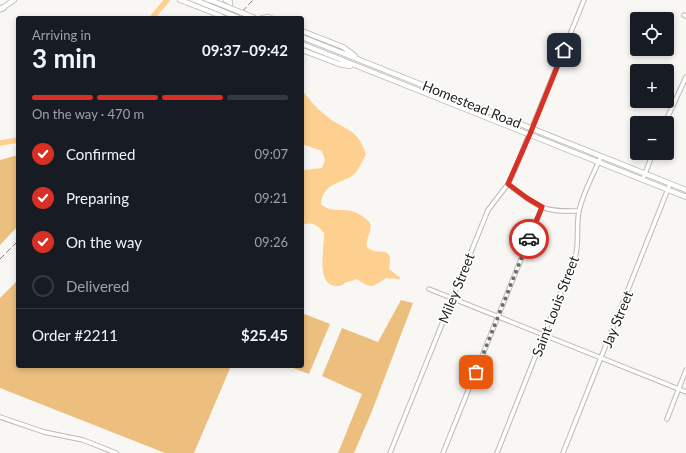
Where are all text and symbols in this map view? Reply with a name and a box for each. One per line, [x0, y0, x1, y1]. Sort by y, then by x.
map controls [630, 12, 674, 160]
button: locate [630, 12, 674, 56]
text: Arriving in [32, 27, 91, 43]
pin [547, 33, 581, 67]
icon: home [553, 39, 575, 61]
text: 09:37–09:42 [202, 41, 288, 59]
text: 3 min [32, 42, 96, 74]
button: + [630, 64, 674, 108]
street label: Homestead Road [420, 76, 524, 132]
text: On the way · 470 m [32, 106, 144, 122]
button: − [630, 116, 674, 160]
icon: check [32, 143, 54, 165]
text: Confirmed [66, 145, 135, 163]
text: 09:07 [255, 146, 288, 162]
icon: check [32, 187, 54, 209]
text: Preparing [66, 189, 129, 207]
text: 09:21 [255, 190, 288, 206]
courier [509, 219, 549, 259]
icon: car [518, 228, 540, 250]
icon: check [32, 231, 54, 253]
text: On the way [66, 233, 142, 251]
text: 09:26 [255, 234, 288, 250]
street label: Miley Street [434, 250, 478, 326]
street label: Saint Louis Street [528, 253, 582, 359]
text: Delivered [66, 277, 129, 295]
street label: Jay Street [598, 288, 636, 350]
text: Order #2211 [32, 326, 118, 344]
text: $25.45 [241, 326, 288, 344]
pin [459, 355, 493, 389]
icon: bag [465, 361, 487, 383]

